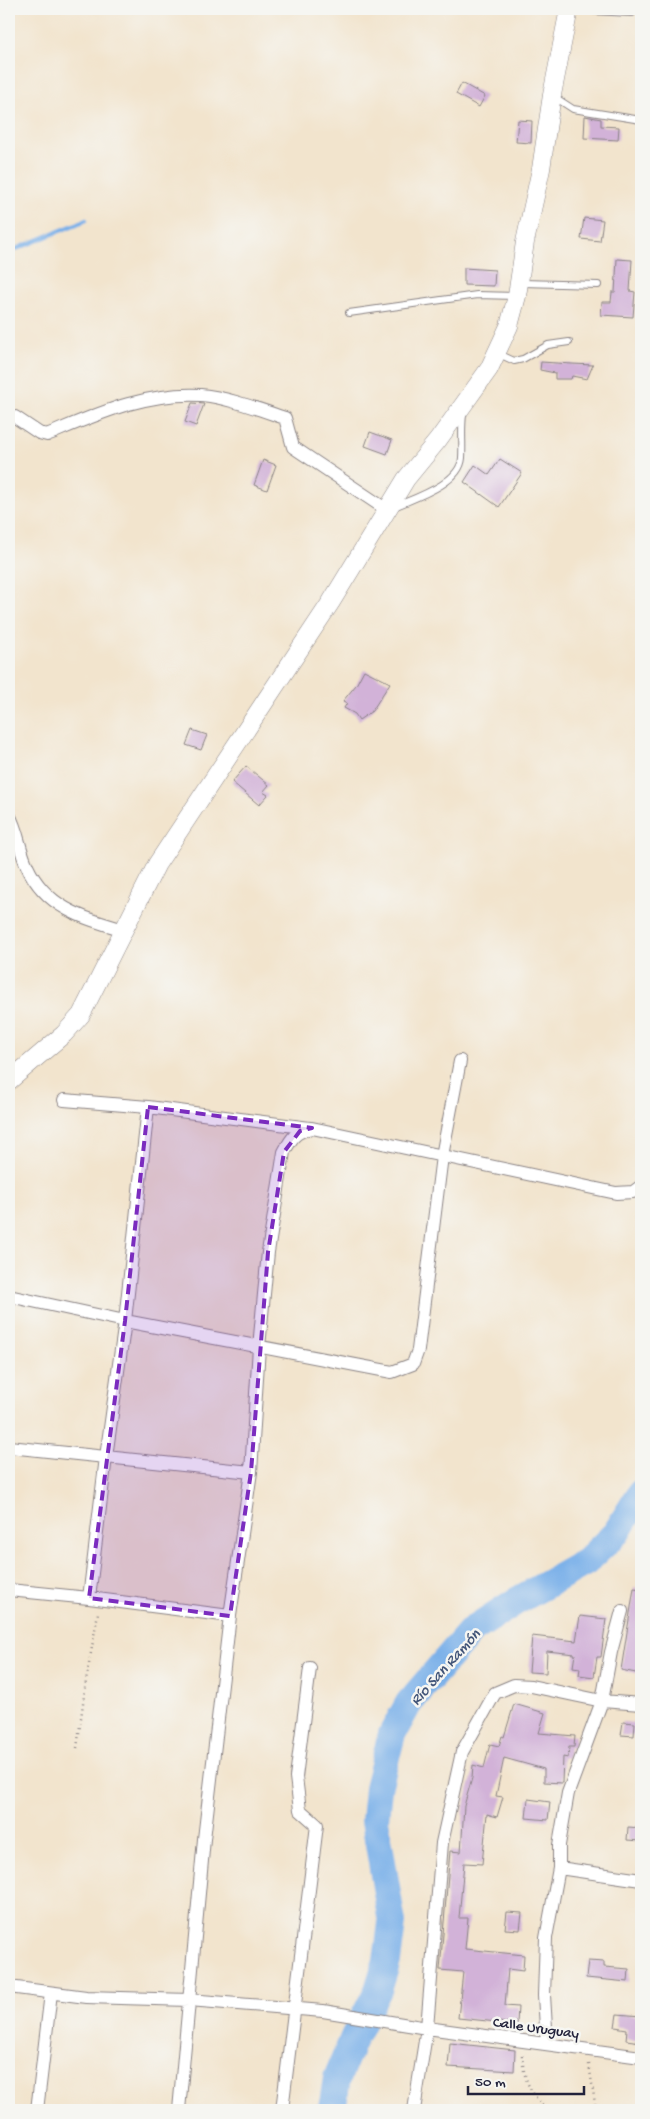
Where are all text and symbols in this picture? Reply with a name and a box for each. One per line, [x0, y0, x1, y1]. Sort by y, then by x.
water label: Río San Ramón [407, 1626, 486, 1710]
street label: Calle Uruguay [492, 2014, 580, 2044]
scale bar [468, 2064, 584, 2096]
text: 50 m [475, 2074, 506, 2092]

